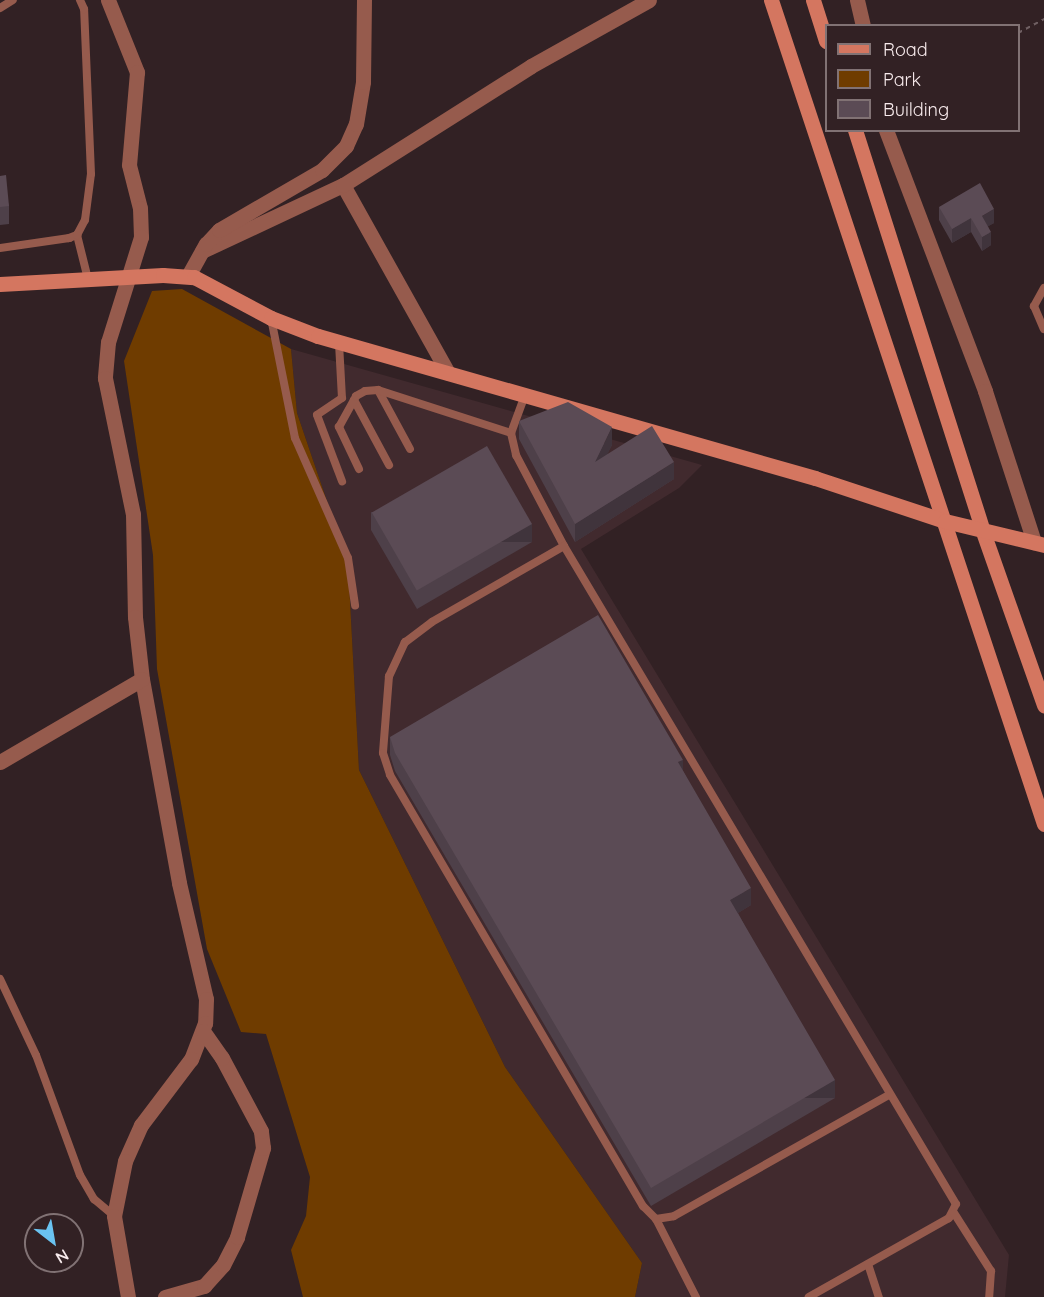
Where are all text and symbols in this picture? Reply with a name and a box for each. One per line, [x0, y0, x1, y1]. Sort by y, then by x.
legend [825, 24, 1020, 132]
text: Road [883, 38, 928, 61]
text: Park [883, 68, 921, 91]
text: Building [883, 98, 949, 121]
north arrow [24, 1213, 84, 1273]
text: N [52, 1245, 72, 1268]

